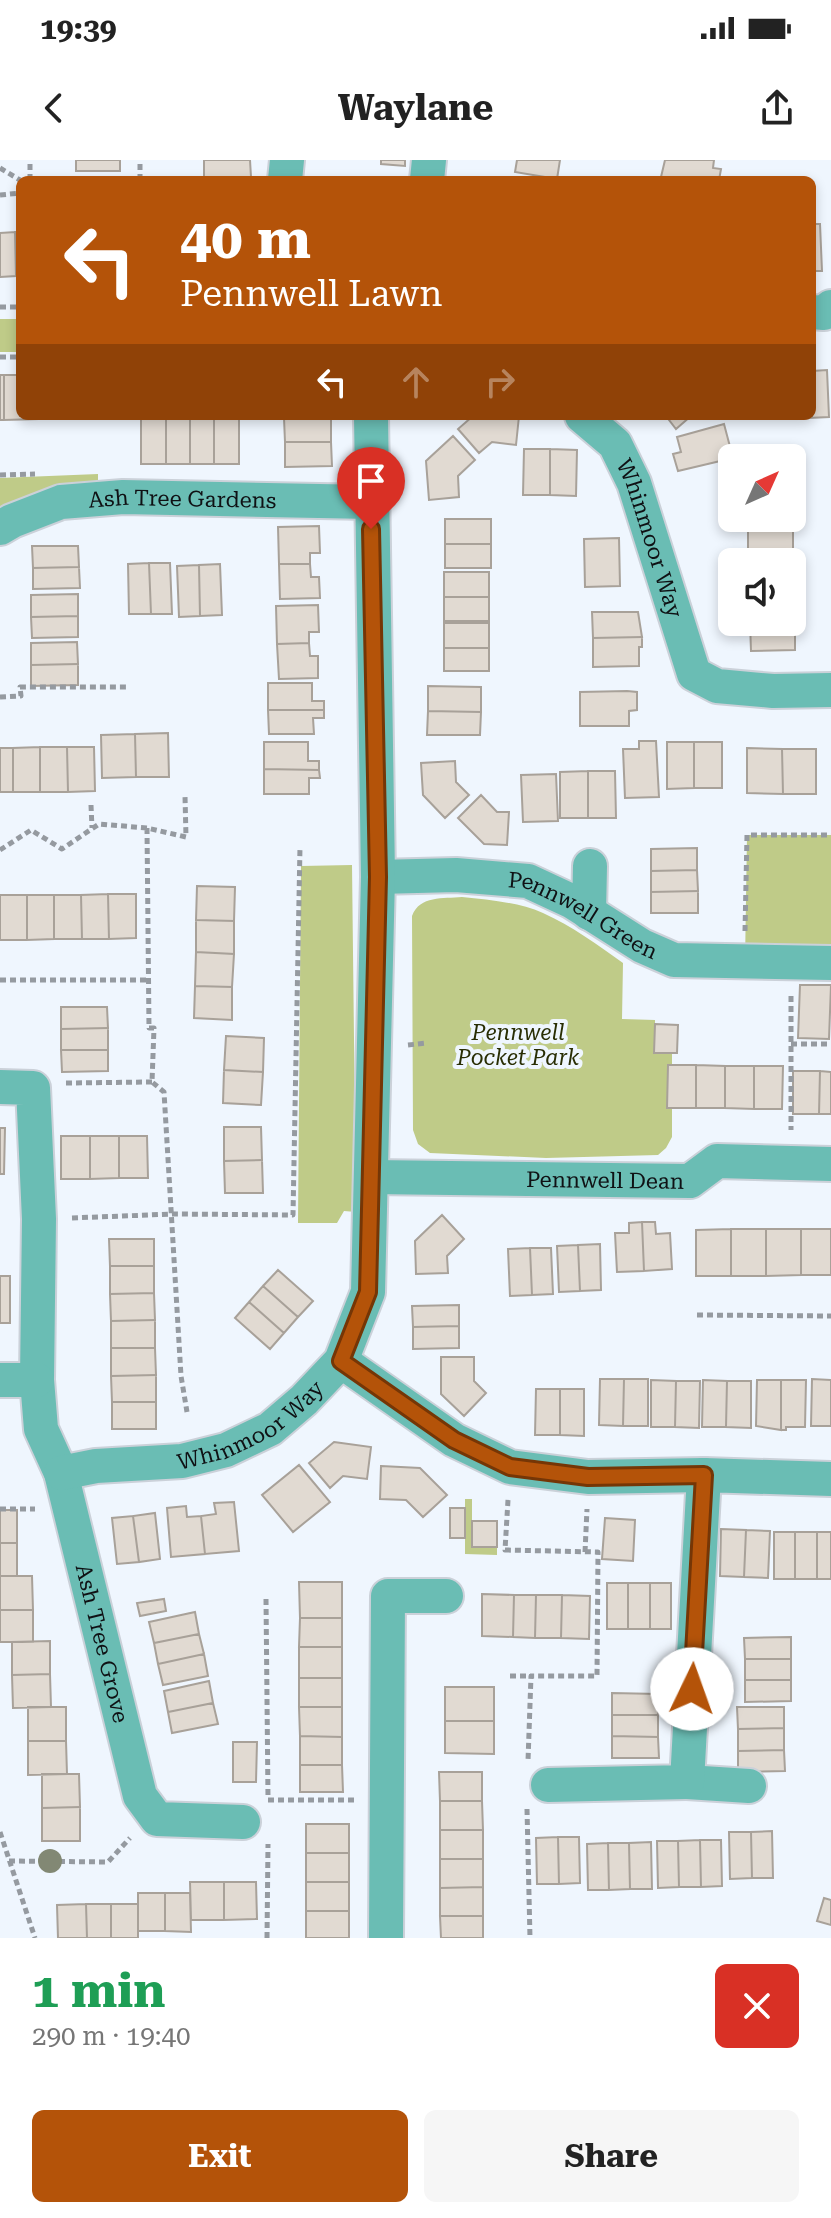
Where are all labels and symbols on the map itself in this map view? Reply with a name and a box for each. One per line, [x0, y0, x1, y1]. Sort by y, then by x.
north arrow [718, 444, 806, 532]
pin [337, 447, 405, 529]
street label: Whinmoor Way [611, 455, 687, 621]
street label: Ash Tree Gardens [87, 485, 277, 513]
street label: Pennwell Green [507, 867, 661, 964]
park label: Pennwell Pocket Park [456, 1020, 579, 1070]
street label: Pennwell Dean [526, 1167, 684, 1194]
street label: Whinmoor Way [175, 1376, 329, 1475]
street label: Ash Tree Grove [71, 1562, 134, 1725]
position arrow [650, 1647, 734, 1731]

